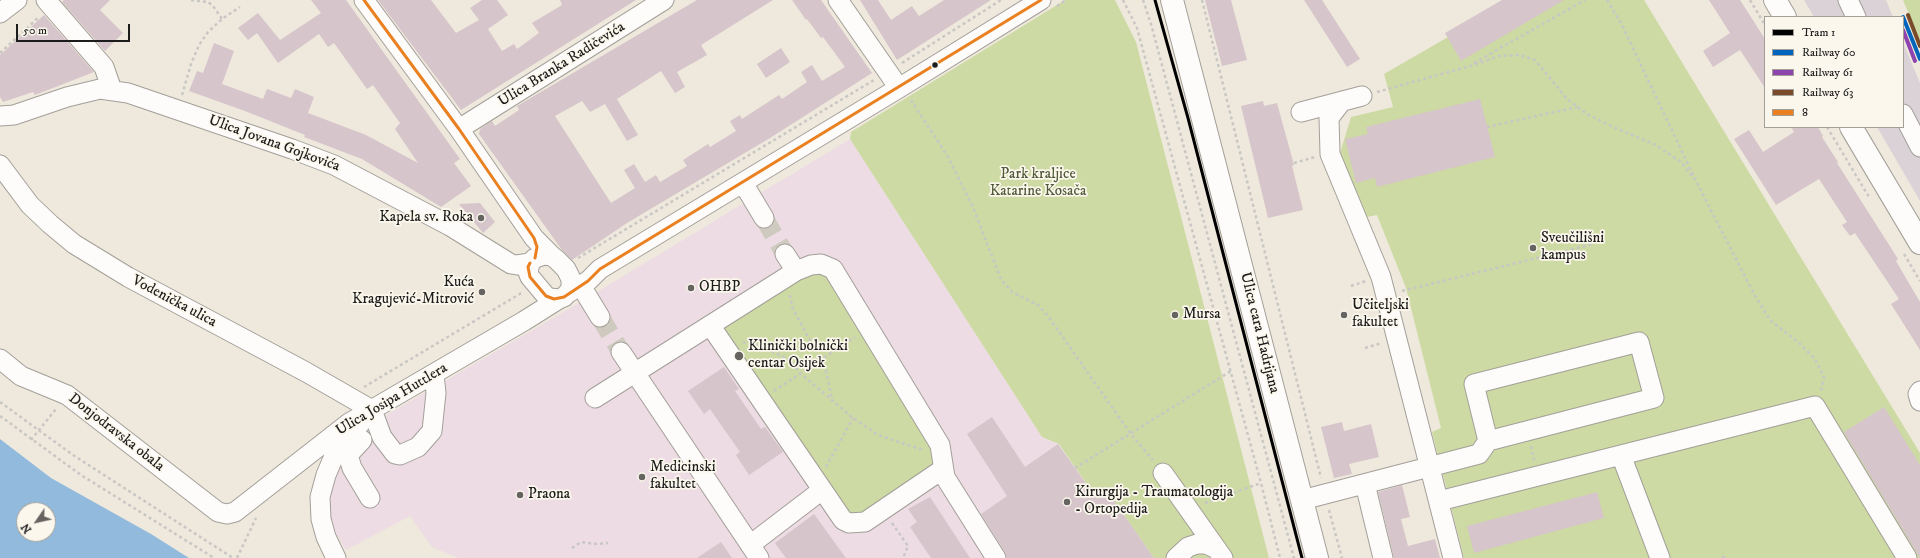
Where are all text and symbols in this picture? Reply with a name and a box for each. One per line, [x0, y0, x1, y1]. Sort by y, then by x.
scale bar [18, 16, 132, 42]
legend [1764, 16, 1904, 128]
street label: Ulica Branka Radičevića [495, 19, 629, 111]
text: 50 m [23, 23, 47, 38]
text: Tram 1 [1802, 25, 1835, 40]
text: Railway 60 [1802, 45, 1855, 60]
unlabelled marker [930, 60, 940, 70]
text: Railway 61 [1802, 65, 1853, 80]
text: Railway 63 [1802, 85, 1853, 100]
text: 8 [1802, 105, 1808, 120]
street label: Ulica Jovana Gojkovića [206, 112, 342, 176]
park label: Park kraljice Katarine Kosača [990, 166, 1086, 201]
place label: Kapela sv. Roka [379, 209, 473, 227]
marker: Kapela sv. Roka [476, 213, 486, 223]
place label: Sveučilišni kampus [1541, 230, 1604, 265]
marker: Sveučilišni kampus [1528, 243, 1538, 253]
street label: Ulica cara Hadrijana [1235, 271, 1283, 395]
street label: Vodenička ulica [129, 272, 219, 332]
place label: Kuća Kragujević-Mitrović [352, 274, 474, 309]
place label: OHBP [699, 279, 740, 297]
marker: OHBP [686, 283, 696, 293]
marker: Kuća Kragujević-Mitrović [477, 287, 487, 297]
place label: Učiteljski fakultet [1352, 297, 1409, 332]
place label: Mursa [1183, 306, 1221, 324]
marker: Mursa [1170, 310, 1180, 320]
marker: Učiteljski fakultet [1339, 310, 1349, 320]
place label: Klinički bolnički centar Osijek [748, 338, 848, 373]
marker: Klinički bolnički centar Osijek [733, 350, 745, 362]
street label: Ulica Josipa Huttlera [333, 360, 451, 440]
street label: Donjodravska obala [64, 390, 168, 476]
place label: Medicinski fakultet [650, 459, 716, 494]
marker: Medicinski fakultet [637, 472, 647, 482]
place label: Kirurgija - Traumatologija - Ortopedija [1075, 484, 1233, 519]
place label: Praona [528, 486, 570, 504]
marker: Praona [515, 490, 525, 500]
marker: Kirurgija - Traumatologija - Ortopedija [1062, 497, 1072, 507]
north arrow [16, 502, 56, 542]
text: N [19, 520, 35, 536]

